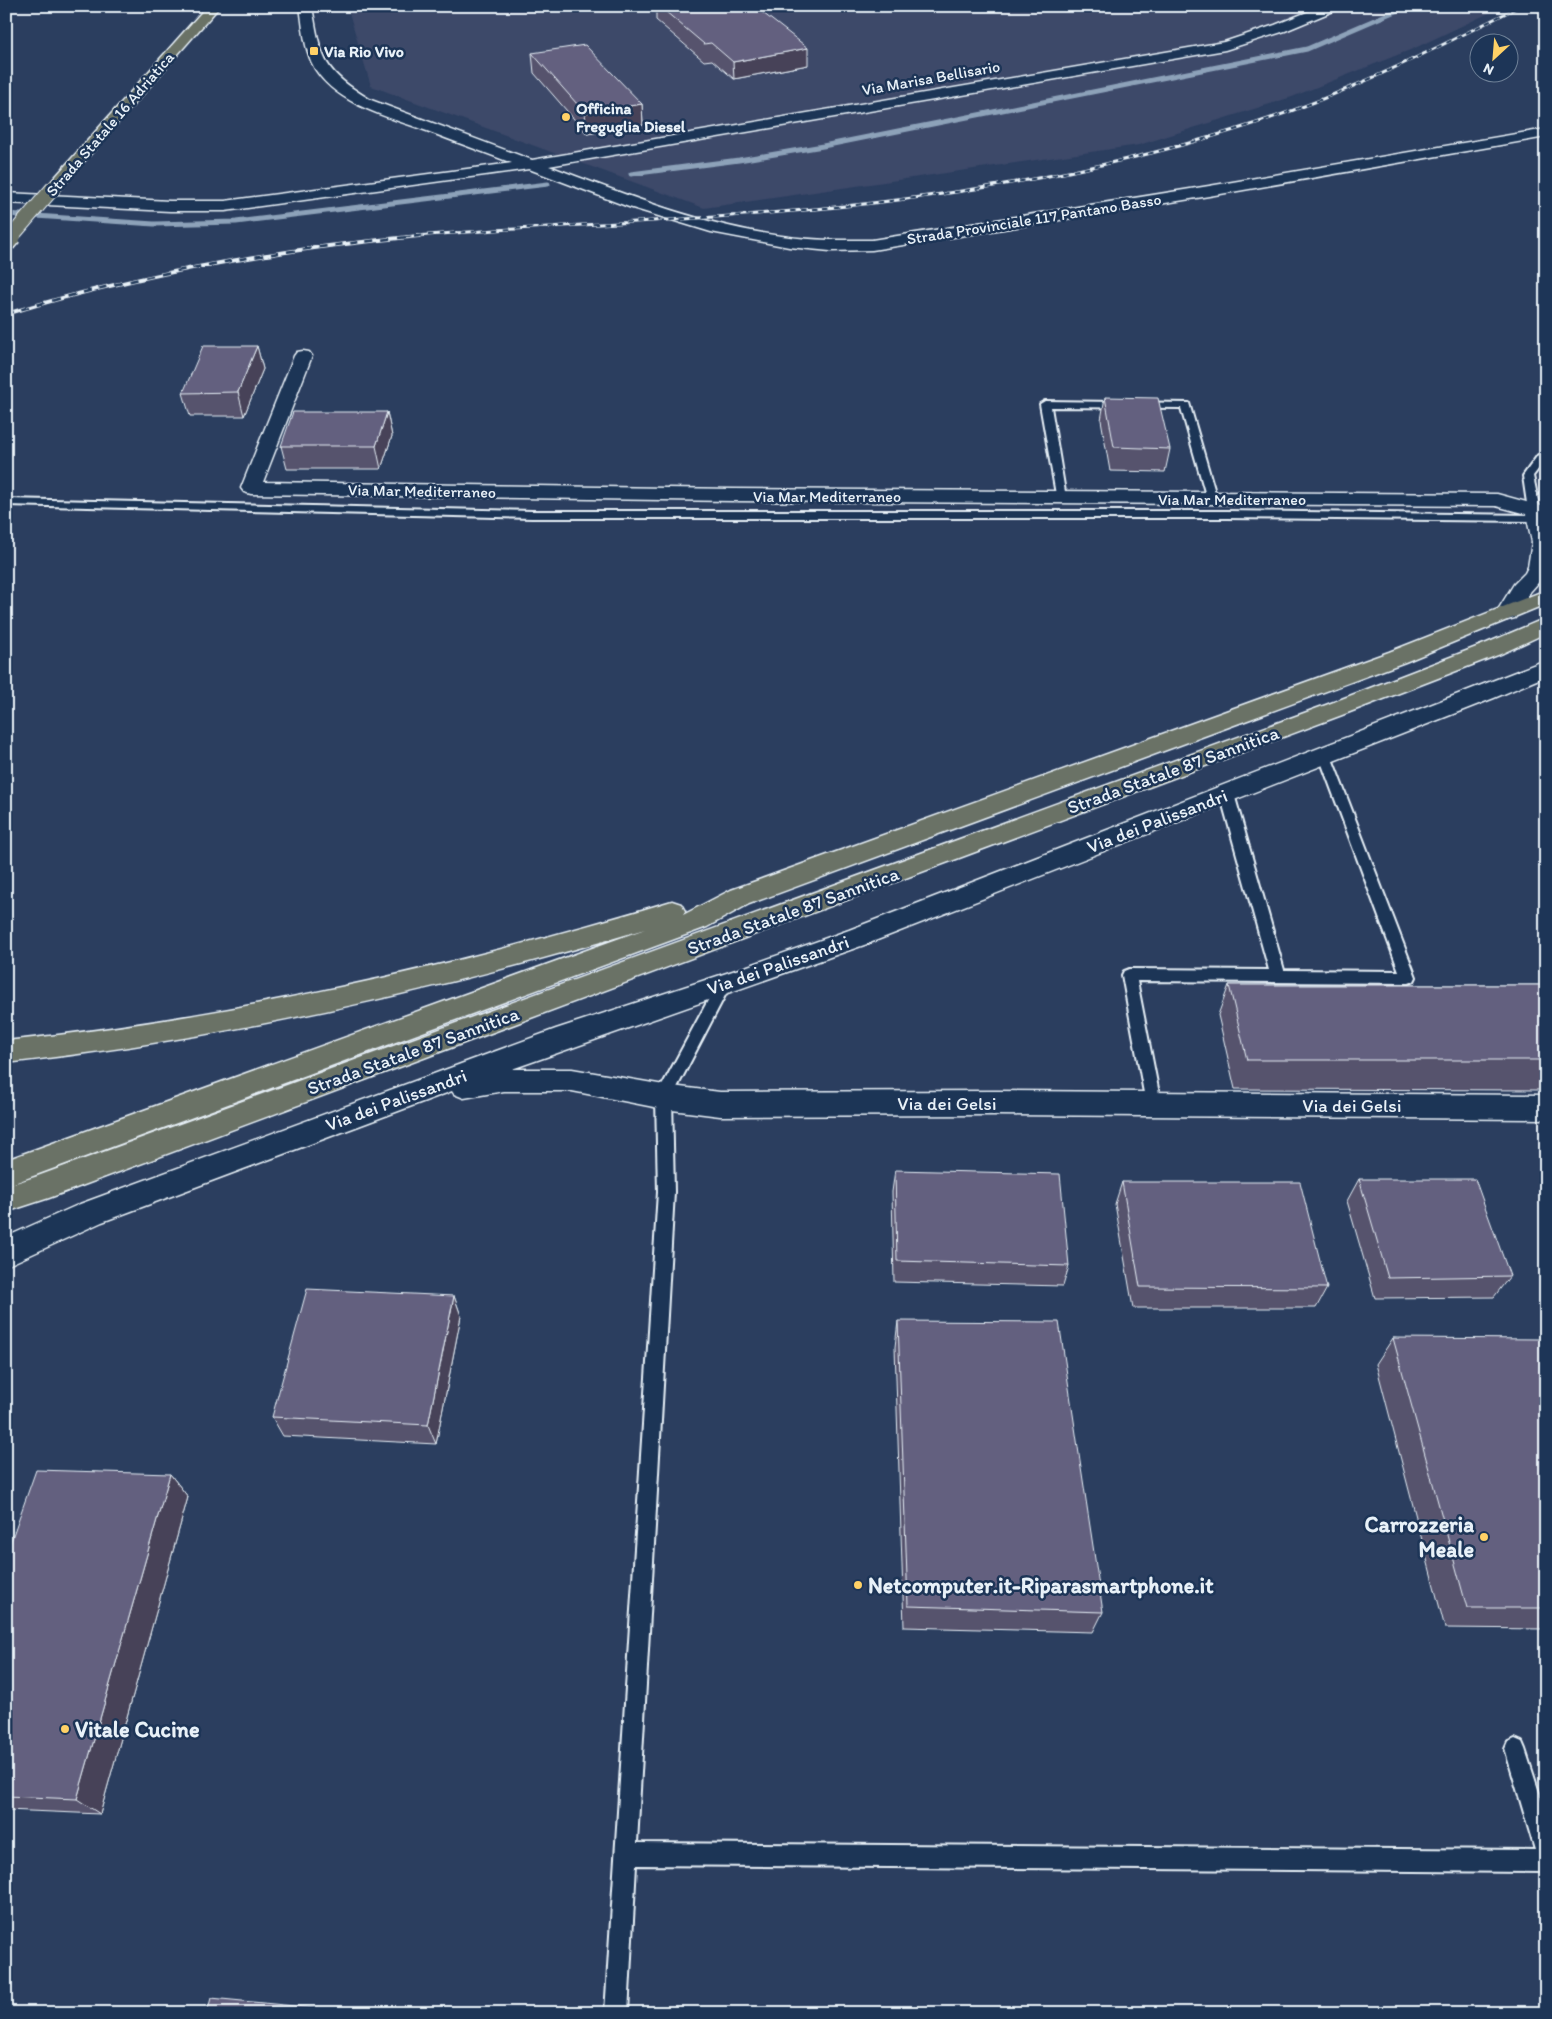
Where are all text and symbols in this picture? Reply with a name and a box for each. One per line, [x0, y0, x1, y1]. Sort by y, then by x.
north arrow [1470, 32, 1520, 82]
place label: Via Rio Vivo [324, 42, 404, 61]
marker: Via Rio Vivo [308, 45, 320, 57]
street label: Strada Statale 16 Adriatica [42, 47, 178, 200]
street label: Via Marisa Bellisario [860, 56, 1002, 100]
text: N [1481, 60, 1496, 79]
place label: Officina Freguglia Diesel [576, 99, 686, 137]
marker: Officina Freguglia Diesel [560, 111, 572, 123]
street label: Strada Provinciale 117 Pantano Basso [905, 189, 1163, 249]
street label: Via Mar Mediterraneo [348, 480, 496, 502]
street label: Via Mar Mediterraneo [753, 487, 901, 506]
street label: Via Mar Mediterraneo [1158, 490, 1306, 509]
street label: Strada Statale 87 Sannitica [1064, 721, 1282, 819]
street label: Via dei Palissandri [1083, 784, 1231, 858]
street label: Strada Statale 87 Sannitica [684, 862, 902, 960]
street label: Via dei Palissandri [704, 930, 852, 1000]
street label: Strada Statale 87 Sannitica [304, 1002, 522, 1100]
street label: Via dei Palissandri [322, 1064, 470, 1136]
street label: Via dei Gelsi [897, 1092, 997, 1115]
street label: Via dei Gelsi [1302, 1094, 1402, 1117]
place label: Carrozzeria Meale [1364, 1511, 1474, 1563]
marker: Carrozzeria Meale [1478, 1531, 1490, 1543]
place label: Netcomputer.it-Riparasmartphone.it [868, 1572, 1214, 1599]
marker: Netcomputer.it-Riparasmartphone.it [852, 1579, 864, 1591]
place label: Vitale Cucine [75, 1716, 200, 1743]
marker: Vitale Cucine [59, 1723, 71, 1735]

